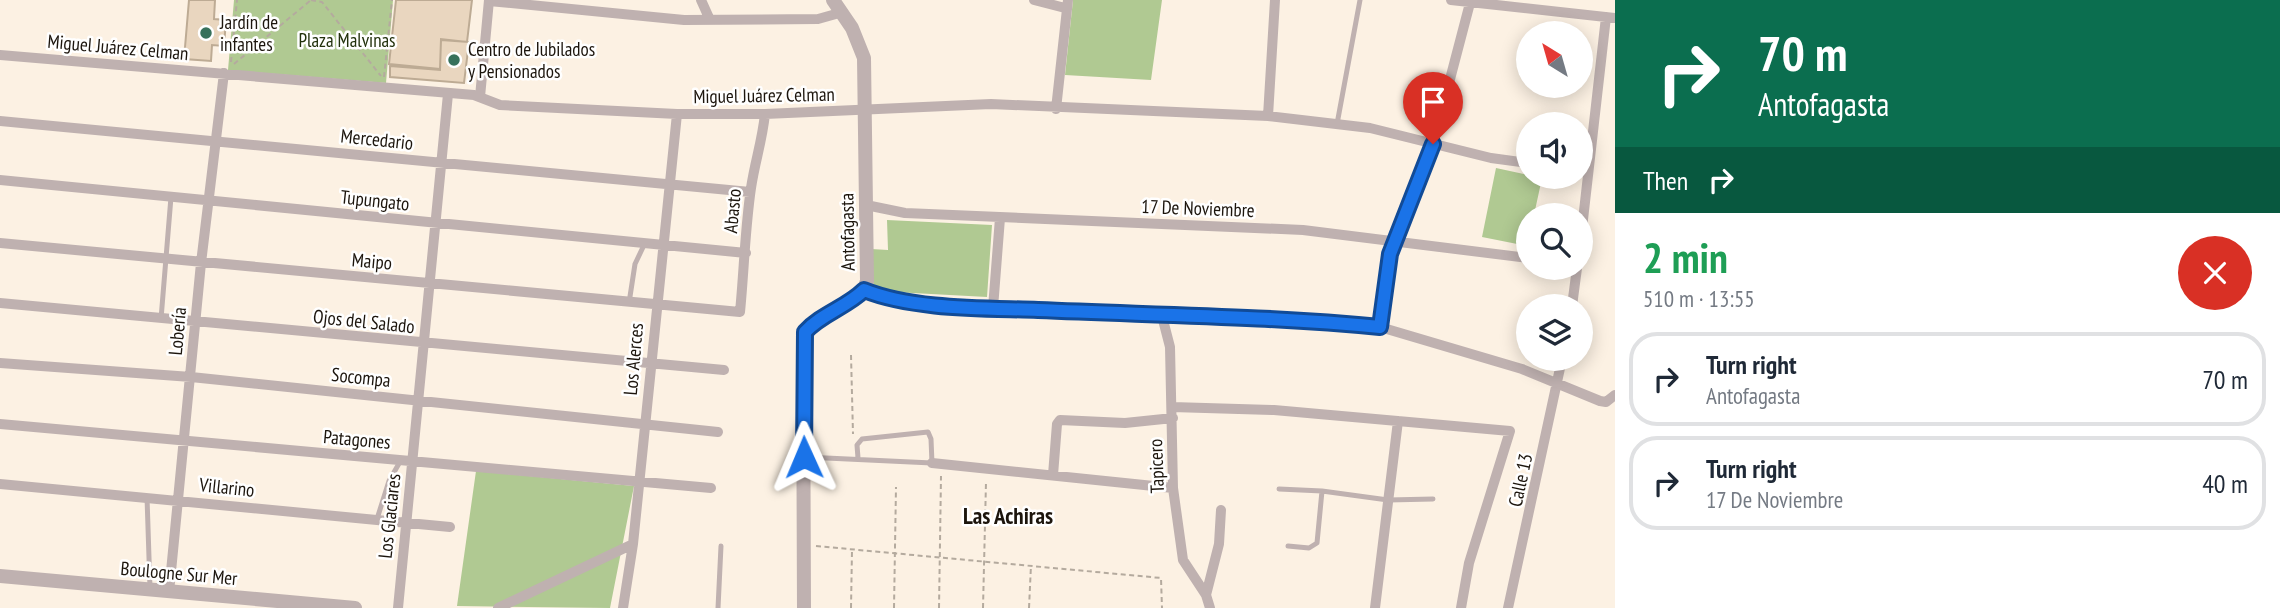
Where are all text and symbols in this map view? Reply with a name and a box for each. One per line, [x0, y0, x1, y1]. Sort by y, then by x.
place label: Jardín de infantes [219, 10, 278, 56]
north arrow [1516, 21, 1592, 98]
map controls [1516, 21, 1593, 371]
text: 70 m [1758, 21, 1847, 85]
marker: Jardín de infantes [198, 25, 214, 41]
park label: Plaza Malvinas [298, 28, 396, 52]
icon: right [1643, 28, 1734, 119]
street label: Miguel Juárez Celman [46, 29, 190, 65]
place label: Centro de Jubilados y Pensionados [468, 37, 595, 83]
marker: Centro de Jubilados y Pensionados [446, 52, 462, 68]
pin [1403, 72, 1463, 144]
street label: Miguel Juárez Celman [693, 82, 835, 108]
icon: arrive [1414, 83, 1452, 121]
text: Antofagasta [1758, 83, 1889, 125]
button: sound [1516, 112, 1593, 189]
street label: Mercedario [340, 123, 414, 155]
icon: right [1702, 161, 1740, 199]
text: Then [1643, 164, 1688, 197]
street label: Tupungato [339, 184, 411, 216]
street label: Abasto [718, 188, 746, 234]
street label: Antofagasta [834, 193, 860, 271]
street label: 17 De Noviembre [1141, 194, 1255, 222]
button: search [1516, 203, 1593, 280]
text: 2 min [1643, 230, 1728, 285]
button: close [2178, 236, 2252, 310]
street label: Maipo [351, 247, 393, 275]
text: 510 m · 13:55 [1643, 284, 1755, 313]
button: layers [1516, 294, 1593, 371]
street label: Ojos del Salado [312, 304, 416, 338]
street label: Lobería [163, 306, 191, 356]
street label: Los Alerces [618, 322, 648, 396]
text: Turn right [1706, 348, 1797, 381]
icon: right [1647, 360, 1685, 398]
street label: Socompa [330, 362, 392, 392]
text: 70 m [2202, 363, 2248, 396]
text: Antofagasta [1706, 381, 1800, 410]
position arrow [767, 420, 841, 494]
street label: Patagones [322, 424, 392, 454]
street label: Tapicero [1143, 438, 1169, 494]
street label: Calle 13 [1503, 451, 1537, 509]
text: Turn right [1706, 452, 1797, 485]
icon: right [1647, 464, 1685, 502]
text: 40 m [2202, 467, 2248, 500]
street label: Villarino [197, 472, 256, 502]
street label: Los Glaciares [373, 472, 405, 560]
text: 17 De Noviembre [1706, 485, 1843, 514]
district label: Las Achiras [963, 501, 1053, 530]
street label: Boulogne Sur Mer [120, 556, 239, 590]

